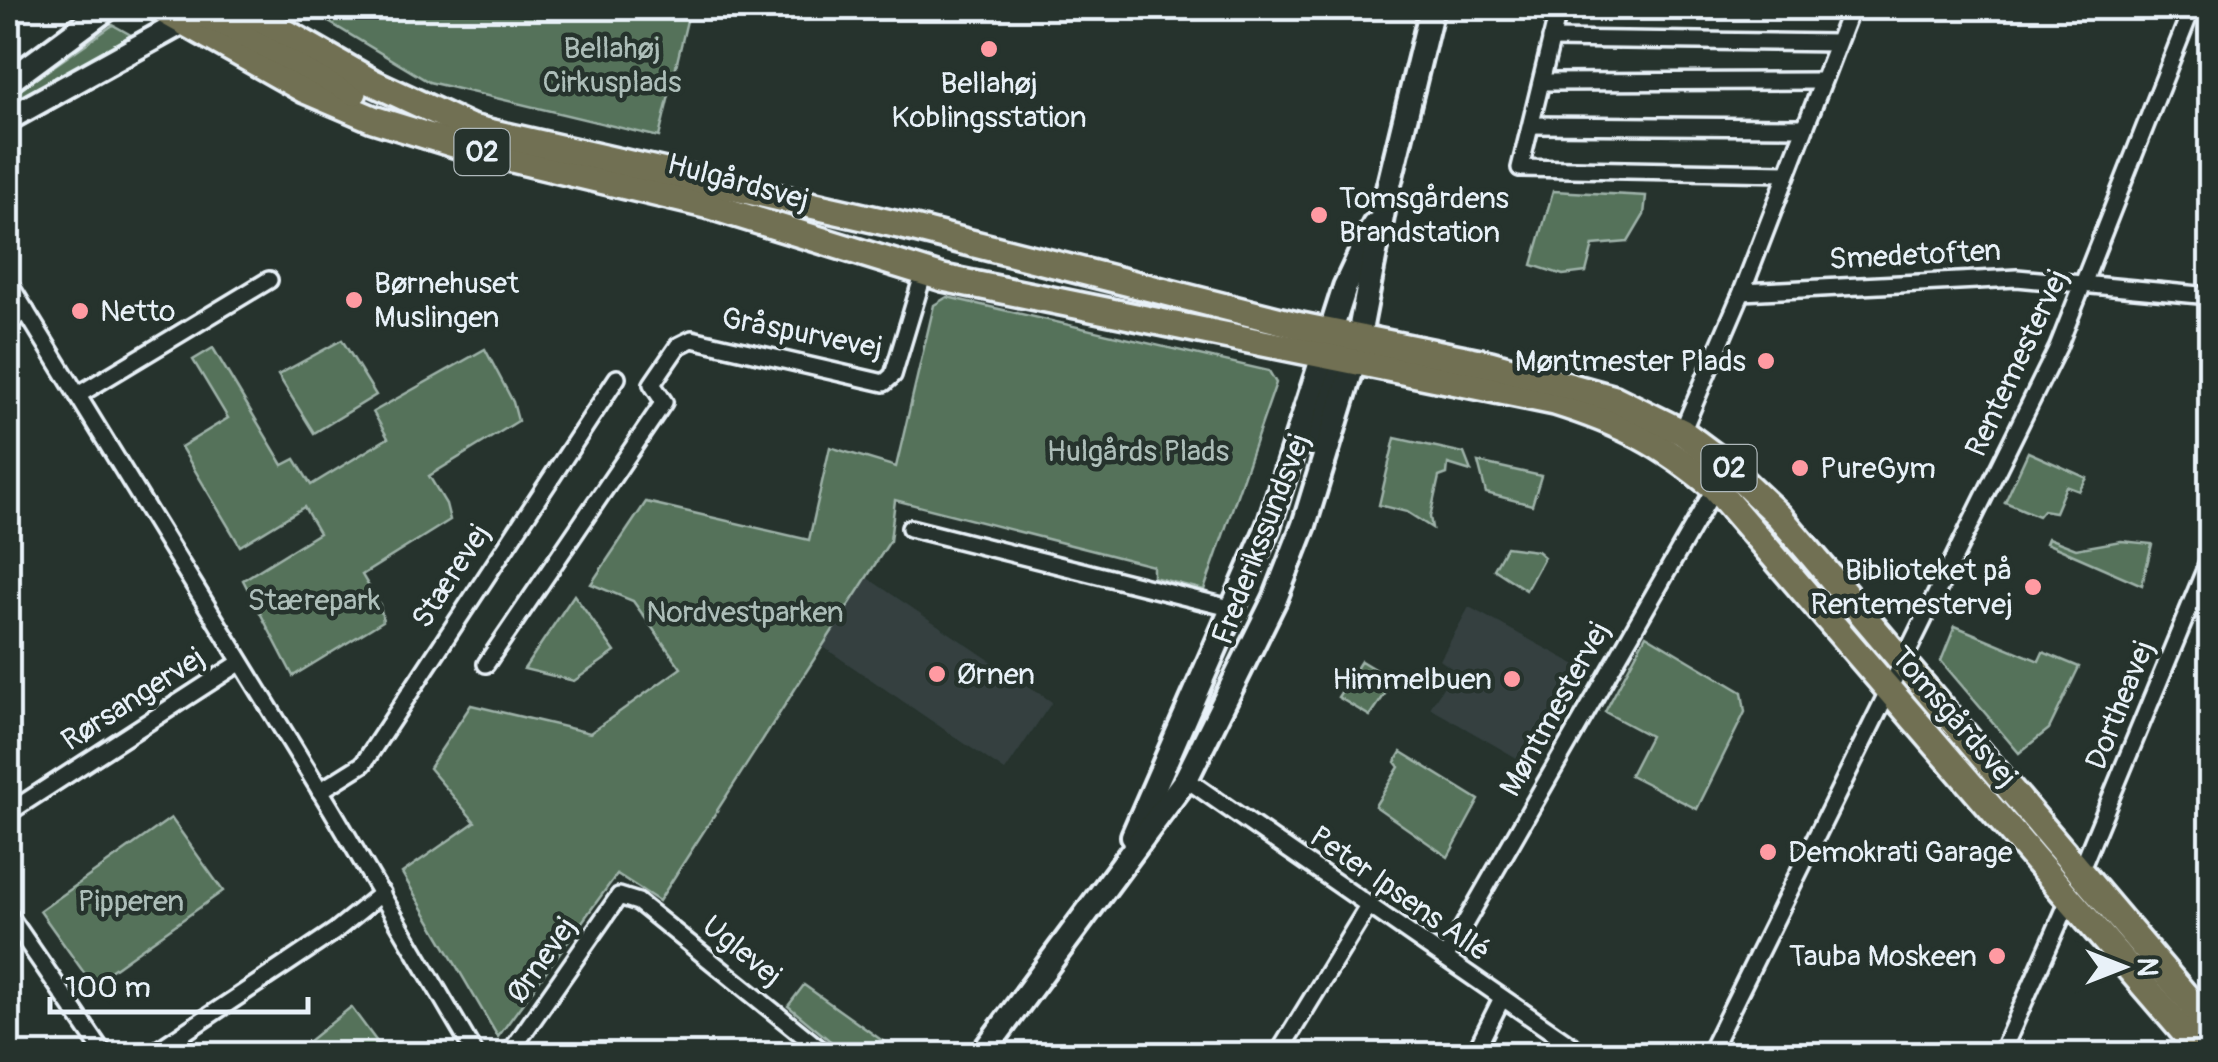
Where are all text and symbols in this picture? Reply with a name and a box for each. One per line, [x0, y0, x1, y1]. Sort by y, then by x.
park label: Bellahøj Cirkusplads [543, 30, 681, 101]
marker: Bellahøj Koblingsstation [978, 38, 1000, 60]
place label: Bellahøj Koblingsstation [891, 65, 1087, 136]
road number: O2 [454, 129, 510, 175]
street label: Hulgårdsvej [663, 145, 813, 219]
place label: Tomsgårdens Brandstation [1339, 180, 1509, 251]
marker: Tomsgårdens Brandstation [1308, 204, 1330, 226]
street label: Smedetoften [1828, 232, 2002, 278]
street label: Rentemestervej [1957, 263, 2077, 463]
place label: Børnehuset Muslingen [374, 265, 520, 336]
marker: Børnehuset Muslingen [343, 289, 365, 311]
place label: Netto [100, 293, 175, 330]
street label: Gråspurvevej [718, 299, 886, 367]
marker: Netto [69, 300, 91, 322]
place label: Møntmester Plads [1515, 343, 1746, 380]
marker: Møntmester Plads [1755, 350, 1777, 372]
street label: Frederikssundsvej [1204, 428, 1318, 650]
park label: Hulgårds Plads [1047, 433, 1229, 470]
road number: O2 [1702, 445, 1756, 491]
place label: PureGym [1820, 450, 1936, 487]
marker: PureGym [1789, 457, 1811, 479]
street label: Stærevej [404, 517, 498, 635]
place label: Biblioteket på Rentemestervej [1811, 552, 2013, 623]
marker: Biblioteket på Rentemestervej [2022, 576, 2044, 598]
park label: Stærepark [247, 582, 381, 619]
park label: Nordvestparken [646, 594, 844, 631]
street label: Møntmestervej [1492, 615, 1618, 803]
street label: Dortheavej [2077, 635, 2163, 775]
street label: Rørsangervej [54, 639, 212, 759]
street label: Tomsgårdsvej [1883, 639, 2025, 795]
place label: Ørnen [957, 656, 1035, 693]
place label: Himmelbuen [1332, 661, 1492, 698]
marker: Ørnen [926, 663, 948, 685]
marker: Himmelbuen [1501, 668, 1523, 690]
street label: Peter Ipsens Allé [1303, 818, 1497, 970]
place label: Demokrati Garage [1788, 834, 2013, 871]
marker: Demokrati Garage [1757, 841, 1779, 863]
park label: Pipperen [78, 883, 184, 920]
street label: Uglevej [695, 908, 789, 994]
street label: Ørnevej [499, 910, 585, 1010]
north arrow [2073, 917, 2173, 1017]
place label: Tauba Moskeen [1789, 938, 1977, 975]
marker: Tauba Moskeen [1986, 945, 2008, 967]
scale bar [50, 952, 308, 1014]
text: N [2129, 958, 2164, 976]
text: 100 m [65, 969, 151, 1006]

